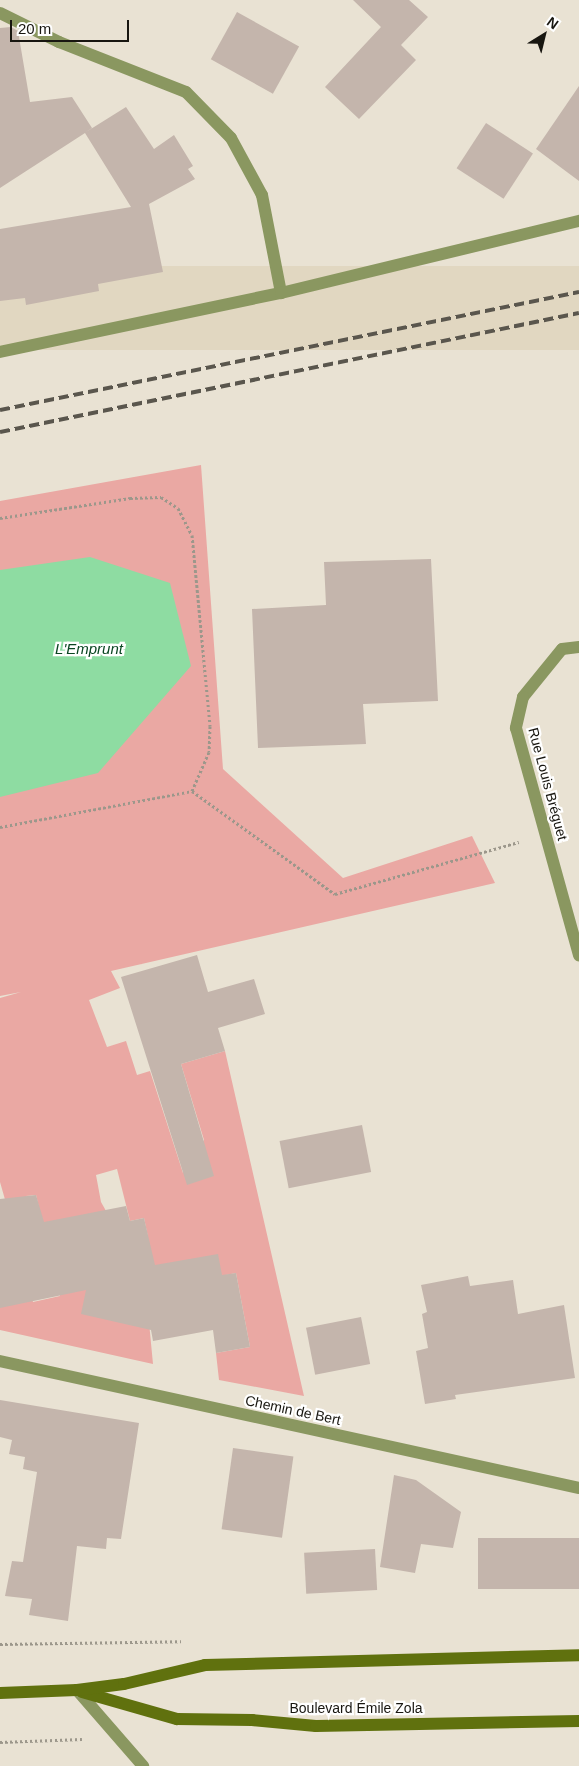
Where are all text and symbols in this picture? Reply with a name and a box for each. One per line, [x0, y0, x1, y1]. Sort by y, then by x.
scale bar [12, 10, 131, 42]
north arrow [519, 10, 569, 60]
text: N [544, 13, 562, 32]
text: 20 m [18, 20, 51, 37]
water label: L'Emprunt [55, 640, 123, 658]
street label: Rue Louis Bréguet [525, 726, 571, 842]
street label: Chemin de Bert [244, 1392, 342, 1428]
street label: Boulevard Émile Zola [289, 1700, 423, 1716]

